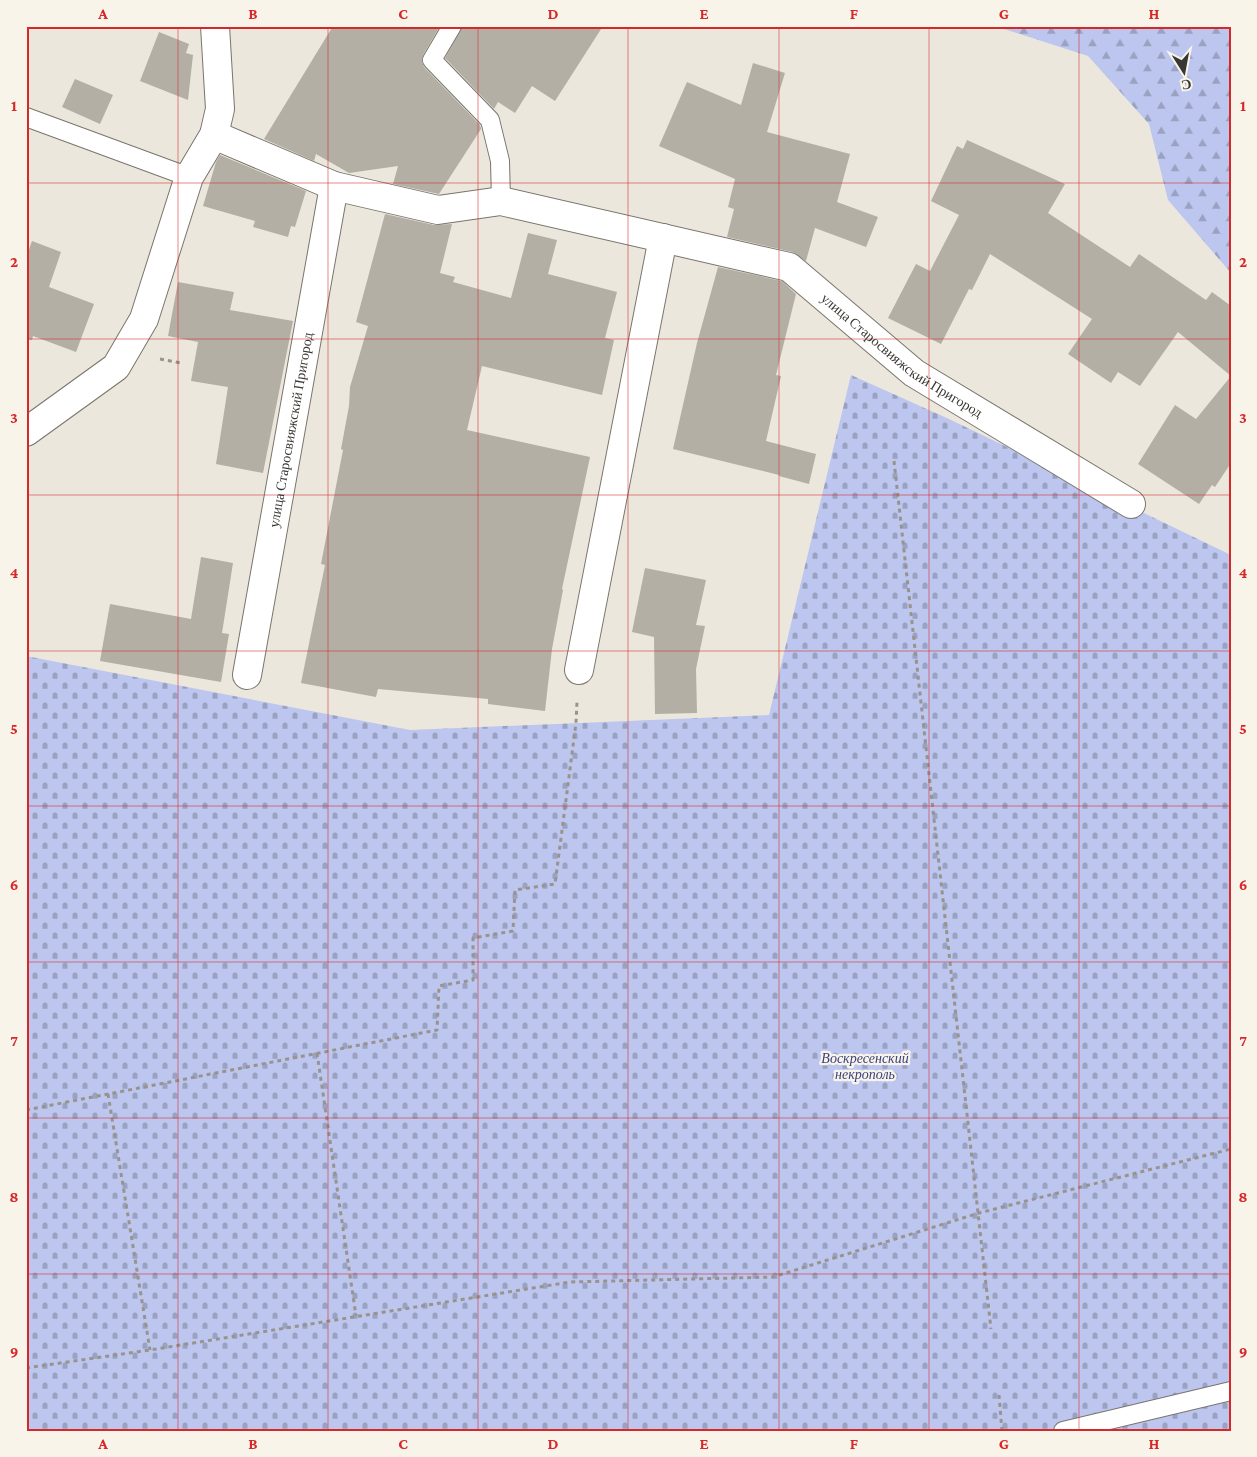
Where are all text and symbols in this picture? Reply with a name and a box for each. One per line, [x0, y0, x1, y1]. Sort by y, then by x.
text: A [97, 5, 108, 22]
text: B [248, 5, 258, 22]
text: C [398, 5, 408, 22]
text: D [547, 5, 559, 22]
text: E [699, 5, 709, 22]
text: F [850, 5, 859, 22]
text: G [999, 5, 1009, 22]
text: H [1149, 5, 1160, 22]
north arrow [1160, 48, 1210, 98]
text: С [1180, 76, 1193, 94]
text: 1 [11, 97, 17, 114]
text: 1 [1240, 97, 1246, 114]
text: 2 [10, 253, 18, 270]
text: 2 [1239, 253, 1247, 270]
street label: улица Старосвияжский Пригород [818, 290, 986, 421]
street label: улица Старосвияжский Пригород [265, 331, 316, 529]
text: 3 [10, 409, 18, 426]
text: 3 [1239, 409, 1247, 426]
text: 4 [10, 564, 19, 581]
text: 4 [1239, 564, 1248, 581]
text: 5 [10, 720, 18, 737]
text: 5 [1239, 720, 1247, 737]
text: 6 [10, 876, 18, 893]
text: 6 [1239, 876, 1247, 893]
text: 7 [10, 1032, 18, 1049]
text: 7 [1239, 1032, 1247, 1049]
park label: Воскресенский некрополь [821, 1050, 909, 1082]
text: 8 [9, 1188, 19, 1205]
text: 8 [1238, 1188, 1248, 1205]
text: 9 [10, 1343, 18, 1360]
text: 9 [1239, 1343, 1247, 1360]
text: A [97, 1435, 108, 1452]
text: B [248, 1435, 258, 1452]
text: C [398, 1435, 408, 1452]
text: D [547, 1435, 559, 1452]
text: E [699, 1435, 709, 1452]
text: F [850, 1435, 859, 1452]
text: G [999, 1435, 1009, 1452]
text: H [1149, 1435, 1160, 1452]

